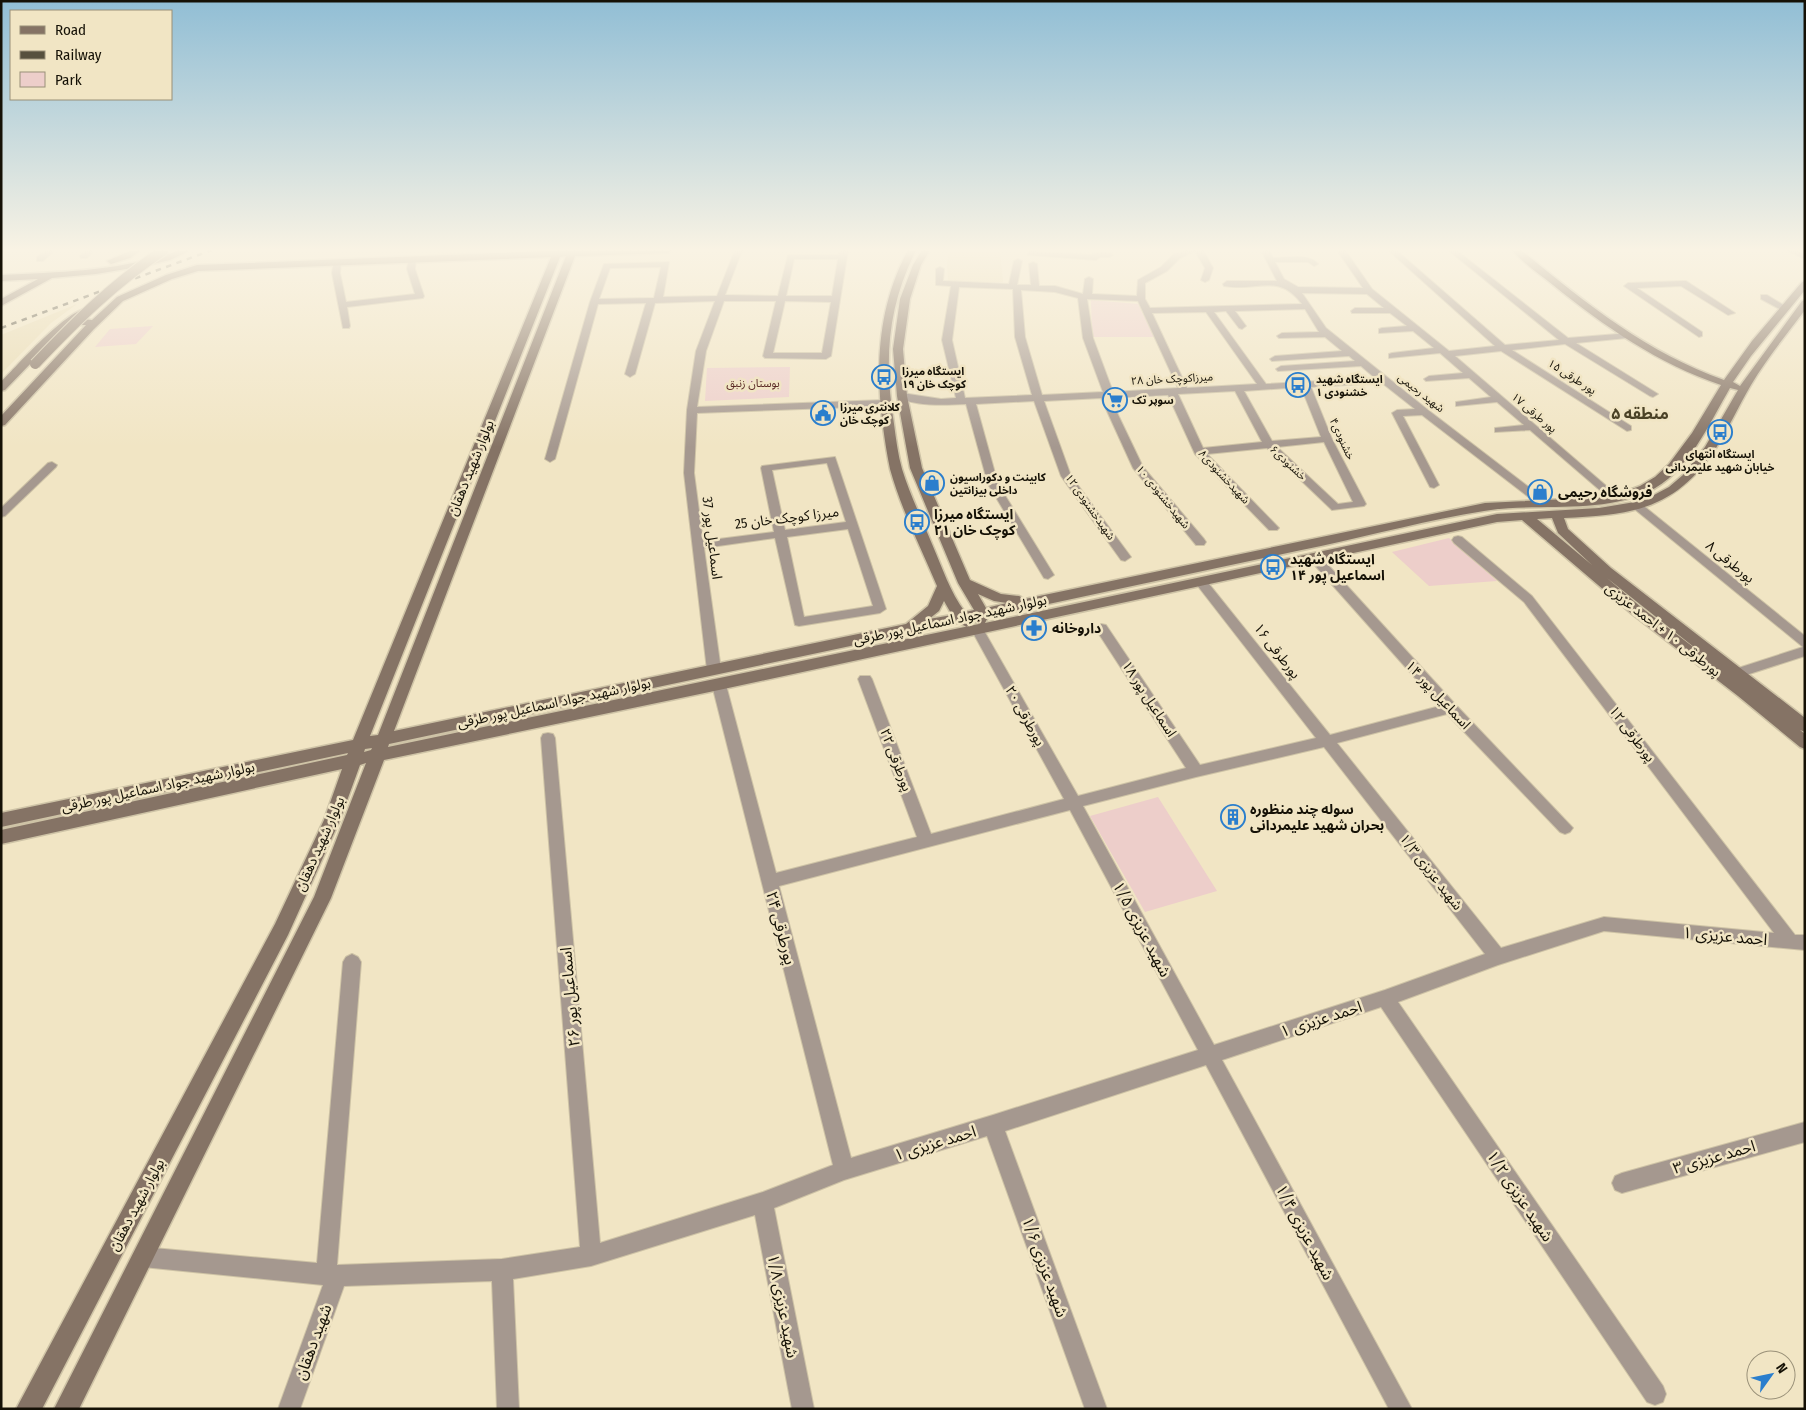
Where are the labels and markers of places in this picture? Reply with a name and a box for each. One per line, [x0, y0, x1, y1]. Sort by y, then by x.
bus stop icon: ایستگاه میرزا کوچک خان ۱۹ [871, 364, 897, 390]
place label: ایستگاه میرزا کوچک خان ۱۹ [902, 365, 967, 391]
bus stop icon: ایستگاه شهید خشنودی ۱ [1285, 372, 1311, 398]
place label: ایستگاه شهید خشنودی ۱ [1316, 373, 1383, 399]
supermarket icon: سوپر تک [1102, 387, 1128, 413]
place label: سوپر تک [1132, 394, 1174, 407]
public building icon: کلانتری میرزا کوچک خان [810, 400, 836, 426]
place label: کلانتری میرزا کوچک خان [840, 401, 901, 427]
bus stop icon: ایستگاه انتهای خیابان شهید علیمردانی [1707, 419, 1733, 445]
place label: ایستگاه انتهای خیابان شهید علیمردانی [1665, 448, 1775, 474]
shop icon: کابینت و دکوراسیون داخلی بیزانتین [919, 470, 945, 496]
place label: کابینت و دکوراسیون داخلی بیزانتین [950, 471, 1047, 497]
shop icon: فروشگاه رحیمی [1527, 479, 1553, 505]
place label: فروشگاه رحیمی [1558, 484, 1652, 501]
place label: ایستگاه میرزا کوچک خان ۲۱ [934, 506, 1016, 539]
bus stop icon: ایستگاه میرزا کوچک خان ۲۱ [904, 509, 930, 535]
place label: ایستگاه شهید اسماعیل پور ۱۴ [1290, 551, 1385, 584]
bus stop icon: ایستگاه شهید اسماعیل پور ۱۴ [1260, 554, 1286, 580]
pharmacy icon: داروخانه [1021, 615, 1047, 641]
place label: داروخانه [1052, 620, 1101, 637]
place label: سوله چند منظوره بحران شهید علیمردانی [1250, 801, 1384, 834]
building icon: سوله چند منظوره بحران شهید علیمردانی [1220, 804, 1246, 830]

